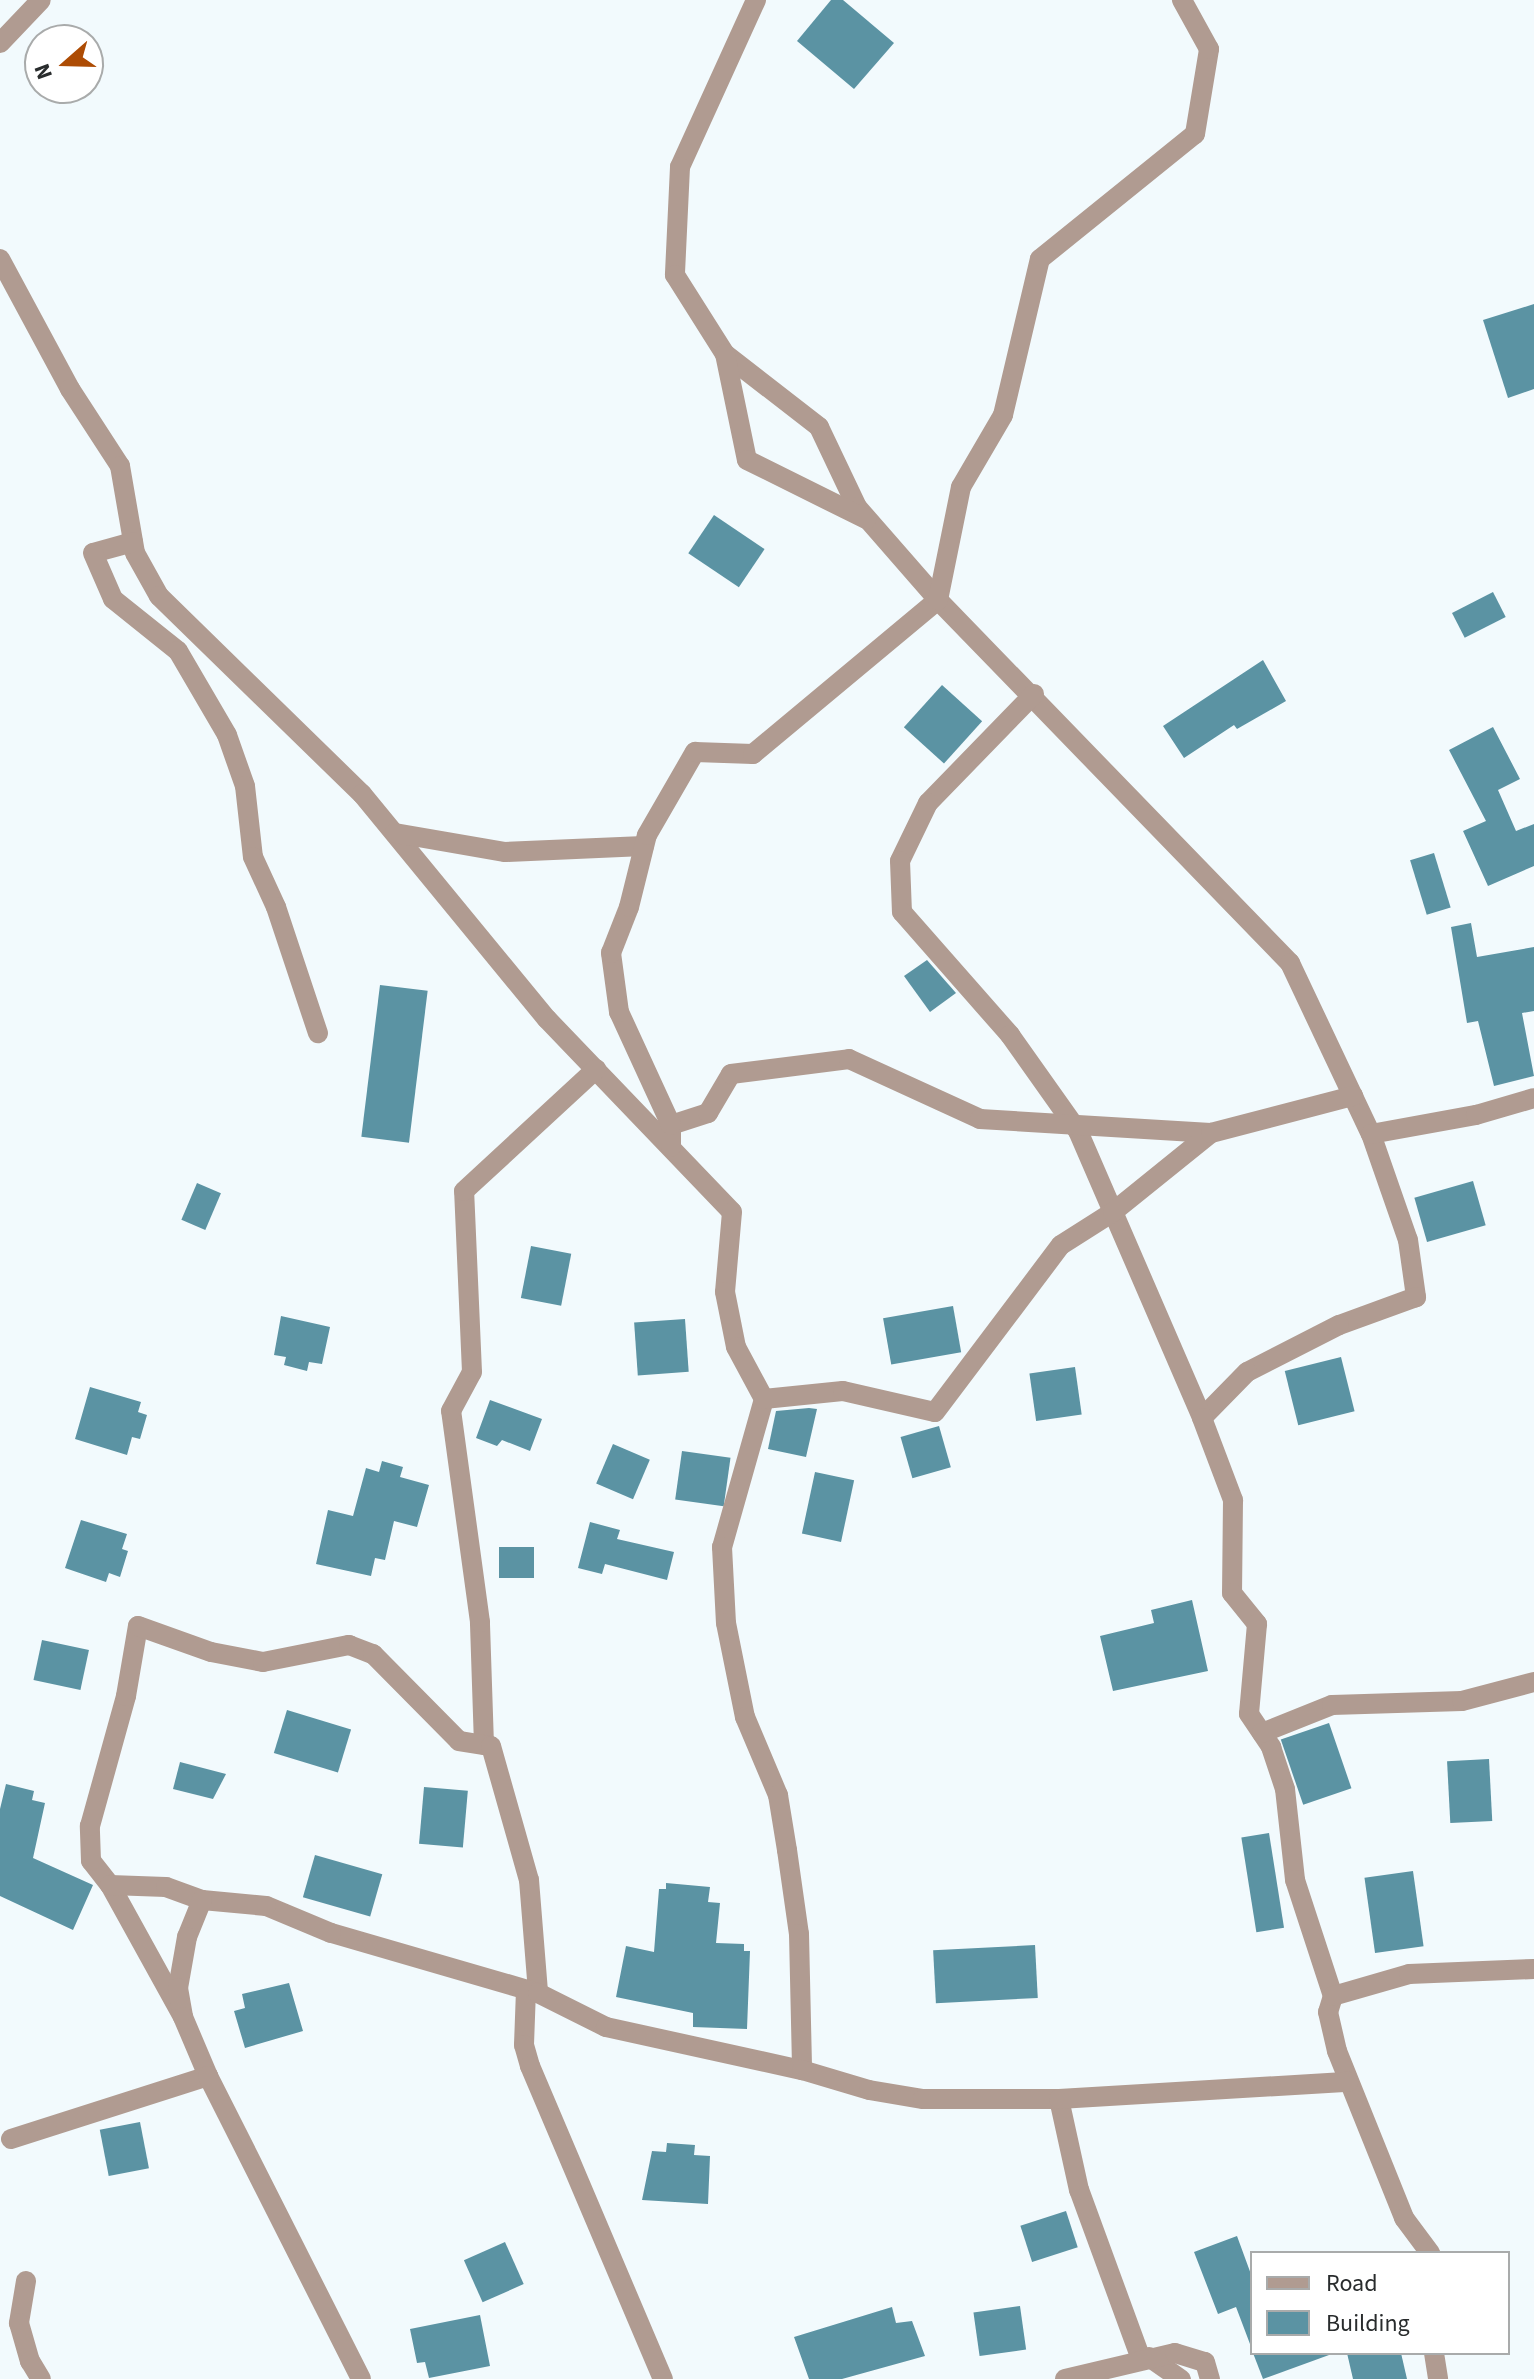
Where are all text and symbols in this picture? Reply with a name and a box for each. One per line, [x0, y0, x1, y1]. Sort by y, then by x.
north arrow [24, 24, 104, 104]
text: N [26, 59, 61, 84]
legend [1250, 2251, 1510, 2355]
text: Road [1326, 2266, 1378, 2301]
text: Building [1326, 2306, 1410, 2341]

